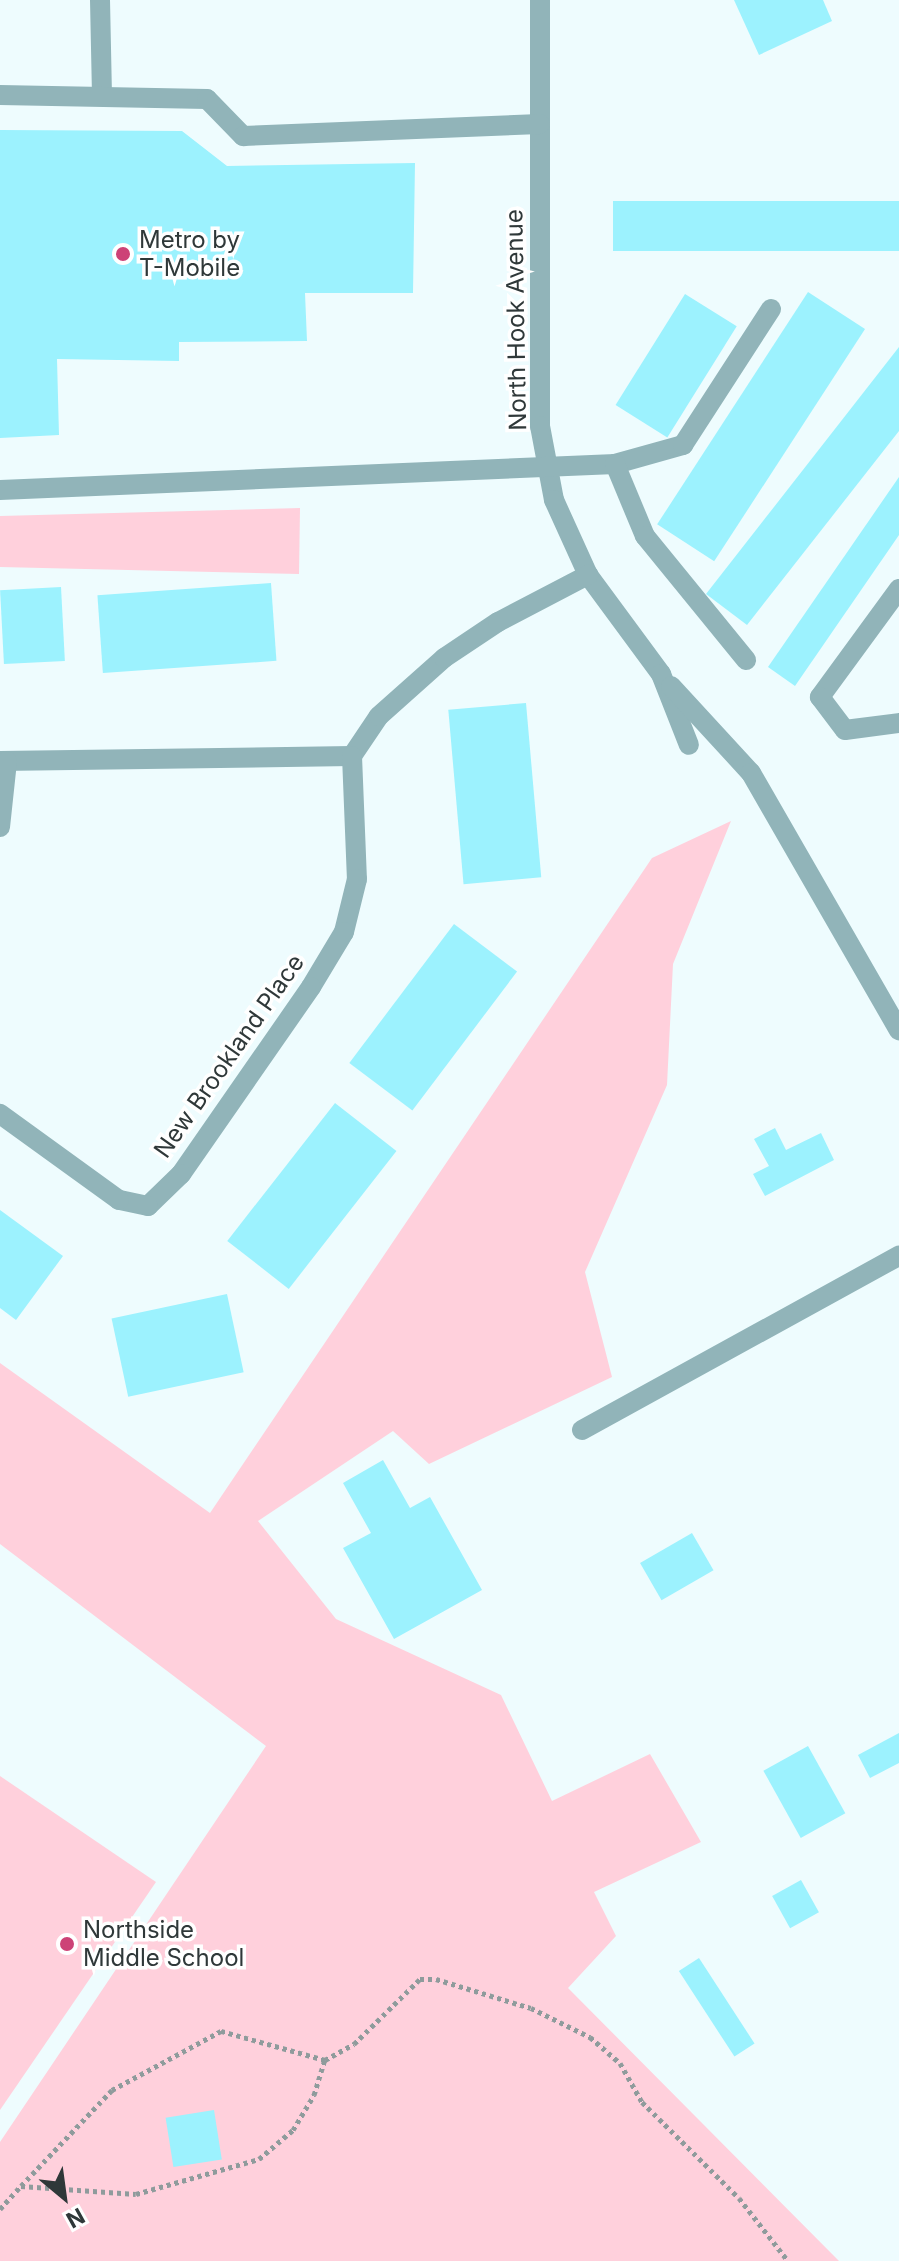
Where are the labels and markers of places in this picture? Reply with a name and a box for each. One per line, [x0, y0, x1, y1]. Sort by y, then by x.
place label: Metro by T-Mobile [139, 226, 240, 282]
marker: Metro by T-Mobile [114, 245, 132, 263]
place label: Northside Middle School [83, 1916, 244, 1972]
marker: Northside Middle School [58, 1935, 76, 1953]

